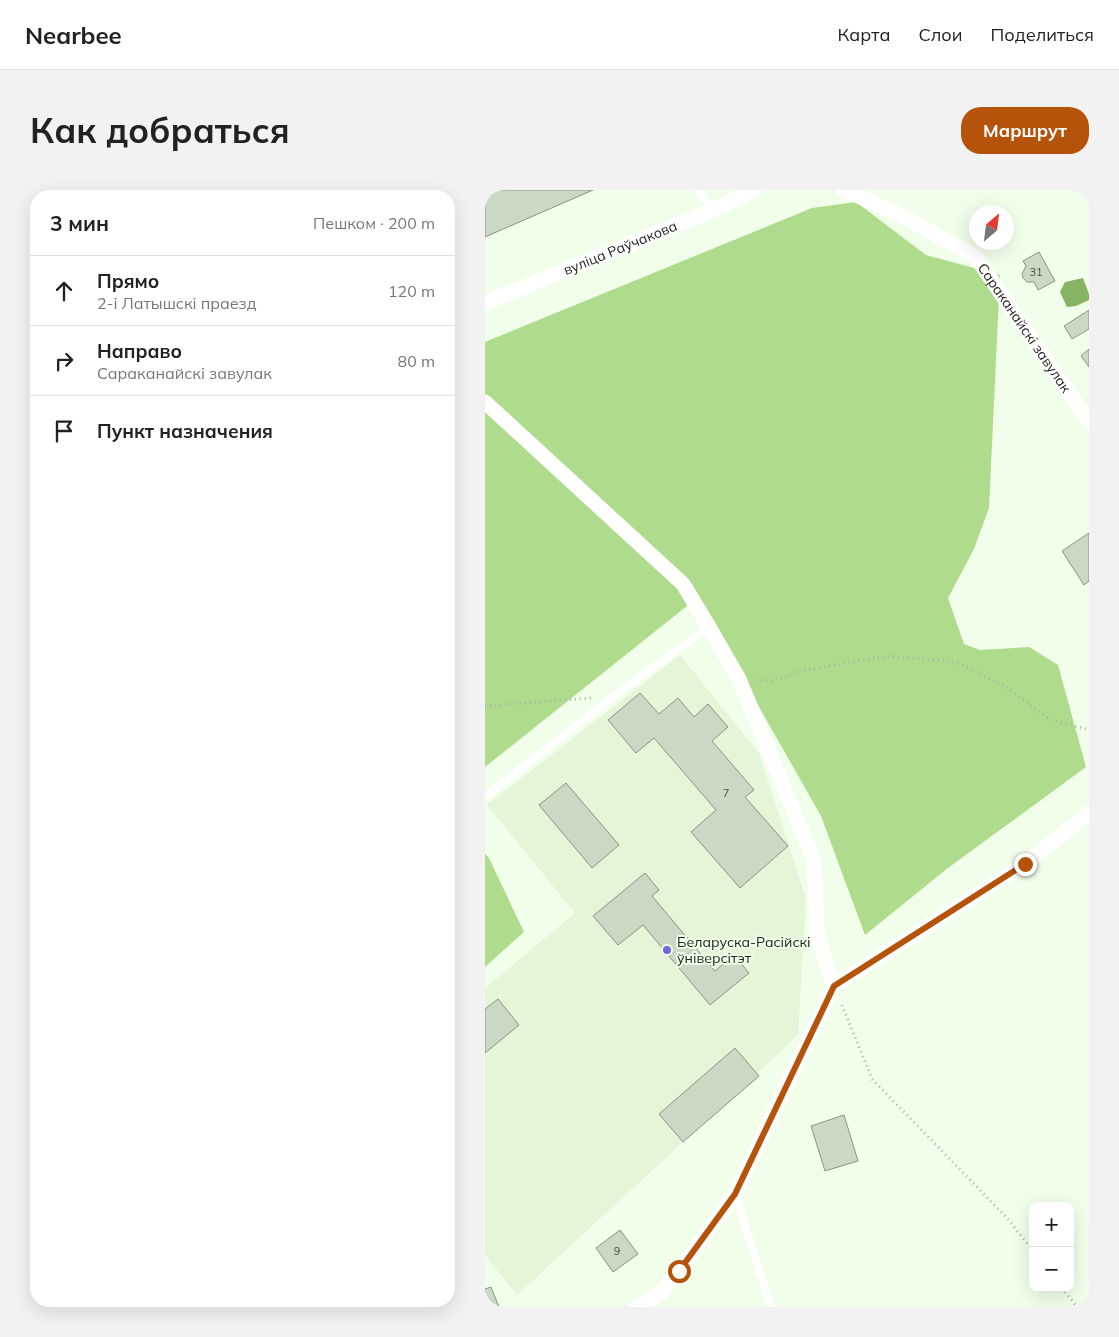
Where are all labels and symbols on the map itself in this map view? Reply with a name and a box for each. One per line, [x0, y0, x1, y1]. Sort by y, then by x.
north arrow [969, 205, 1014, 250]
street label: вуліца Раўчакова [561, 217, 680, 279]
street label: Сараканайскі завулак [974, 260, 1075, 396]
house number: 31 [1029, 265, 1043, 279]
house number: 7 [723, 786, 729, 800]
route end [1014, 853, 1037, 876]
place label: Беларуска-Расійскі ўніверсітэт [677, 933, 811, 967]
marker: Беларуска-Расійскі ўніверсітэт [661, 944, 673, 956]
house number: 9 [614, 1244, 620, 1258]
route start [668, 1260, 691, 1283]

